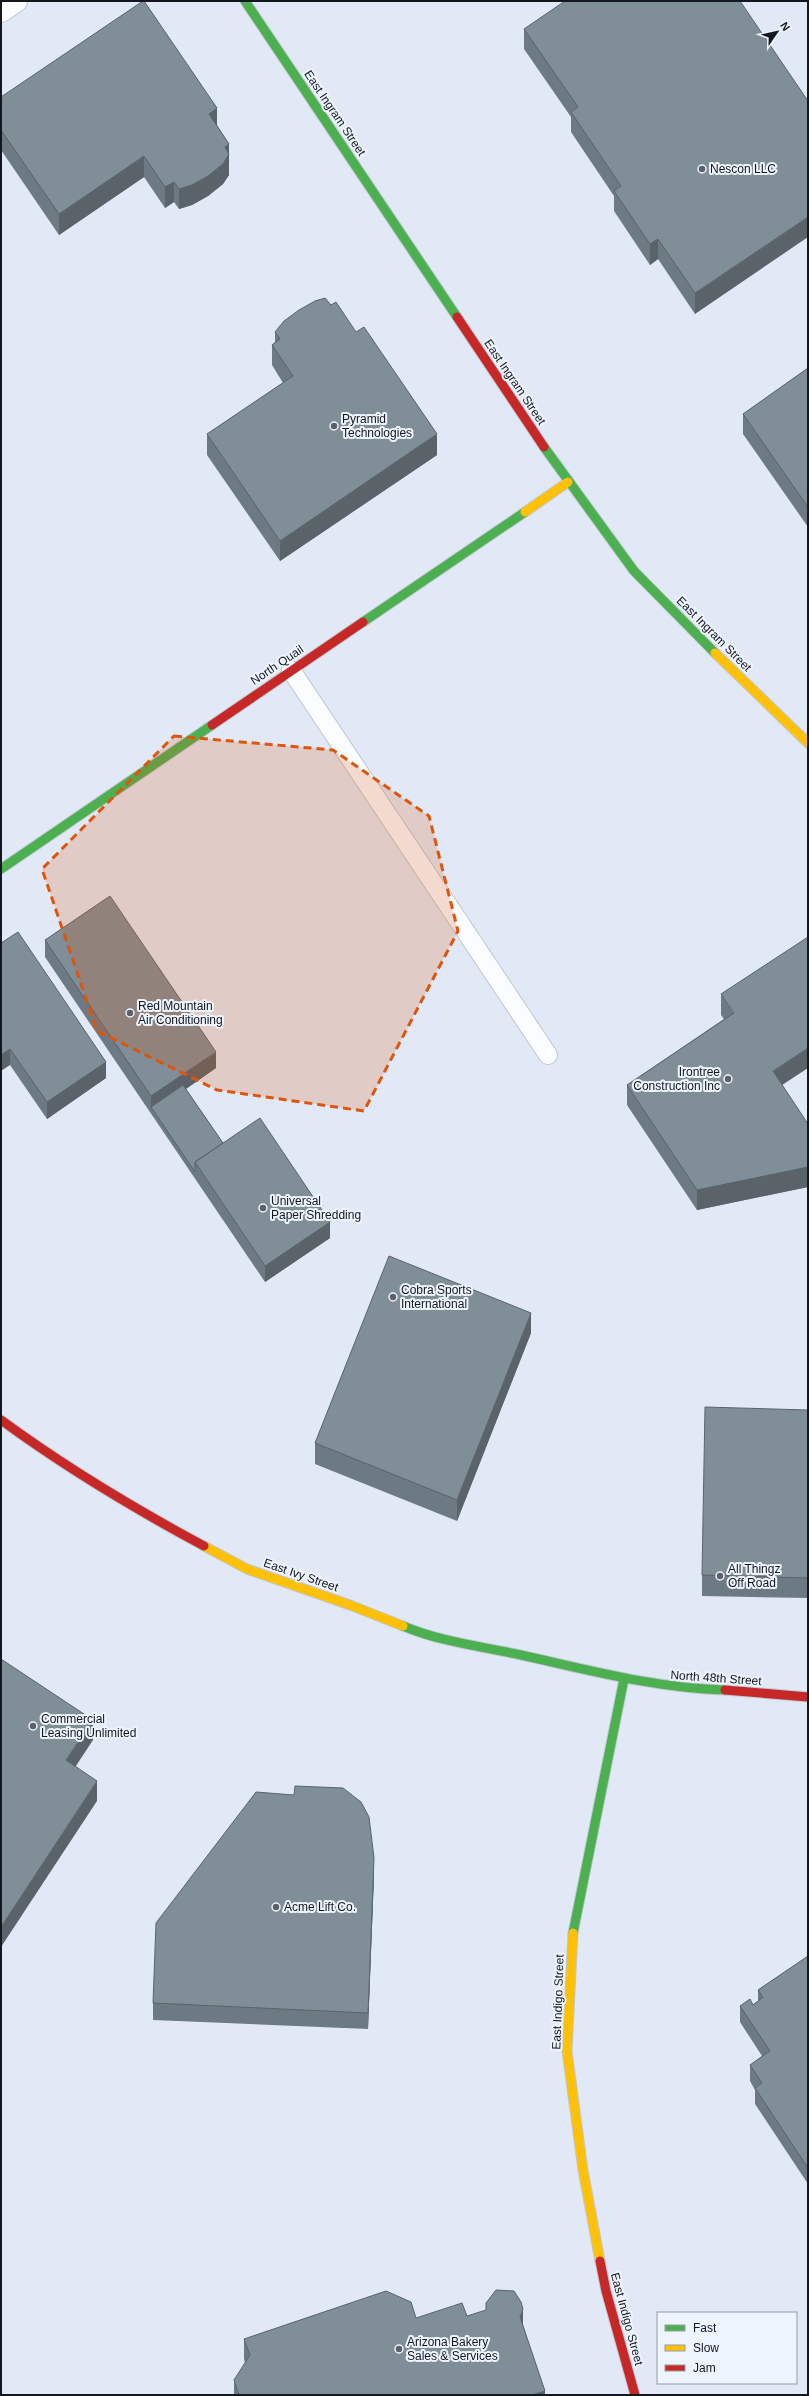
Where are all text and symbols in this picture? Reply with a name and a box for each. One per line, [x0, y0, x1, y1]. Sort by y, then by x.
north arrow [757, 12, 797, 52]
text: N [778, 20, 793, 33]
street label: East Ingram Street [301, 68, 369, 159]
place label: Nescon LLC [710, 162, 776, 176]
marker: Nescon LLC [697, 164, 707, 174]
street label: East Ingram Street [481, 337, 549, 428]
place label: Pyramid Technologies [342, 412, 412, 440]
marker: Pyramid Technologies [329, 421, 339, 431]
street label: East Ingram Street [674, 594, 755, 675]
street label: North Quail [248, 642, 306, 688]
place label: Red Mountain Air Conditioning [138, 999, 223, 1027]
marker: Red Mountain Air Conditioning [125, 1008, 135, 1018]
place label: Irontree Construction Inc [633, 1065, 720, 1093]
marker: Irontree Construction Inc [723, 1074, 733, 1084]
place label: Universal Paper Shredding [271, 1194, 361, 1222]
marker: Universal Paper Shredding [258, 1203, 268, 1213]
place label: Cobra Sports International [401, 1283, 472, 1311]
marker: Cobra Sports International [388, 1292, 398, 1302]
street label: East Ivy Street [262, 1556, 341, 1595]
place label: All Thingz Off Road [728, 1562, 780, 1590]
marker: All Thingz Off Road [715, 1571, 725, 1581]
street label: North 48th Street [670, 1668, 763, 1688]
place label: Commercial Leasing Unlimited [41, 1712, 136, 1740]
marker: Commercial Leasing Unlimited [28, 1721, 38, 1731]
place label: Acme Lift Co. [284, 1900, 356, 1914]
marker: Acme Lift Co. [271, 1902, 281, 1912]
street label: East Indigo Street [549, 1953, 567, 2050]
street label: East Indigo Street [608, 2271, 646, 2368]
legend [657, 2312, 797, 2384]
text: Fast [693, 2321, 717, 2335]
place label: Arizona Bakery Sales & Services [407, 2335, 498, 2363]
text: Slow [693, 2341, 719, 2355]
marker: Arizona Bakery Sales & Services [394, 2344, 404, 2354]
text: Jam [693, 2361, 716, 2375]

